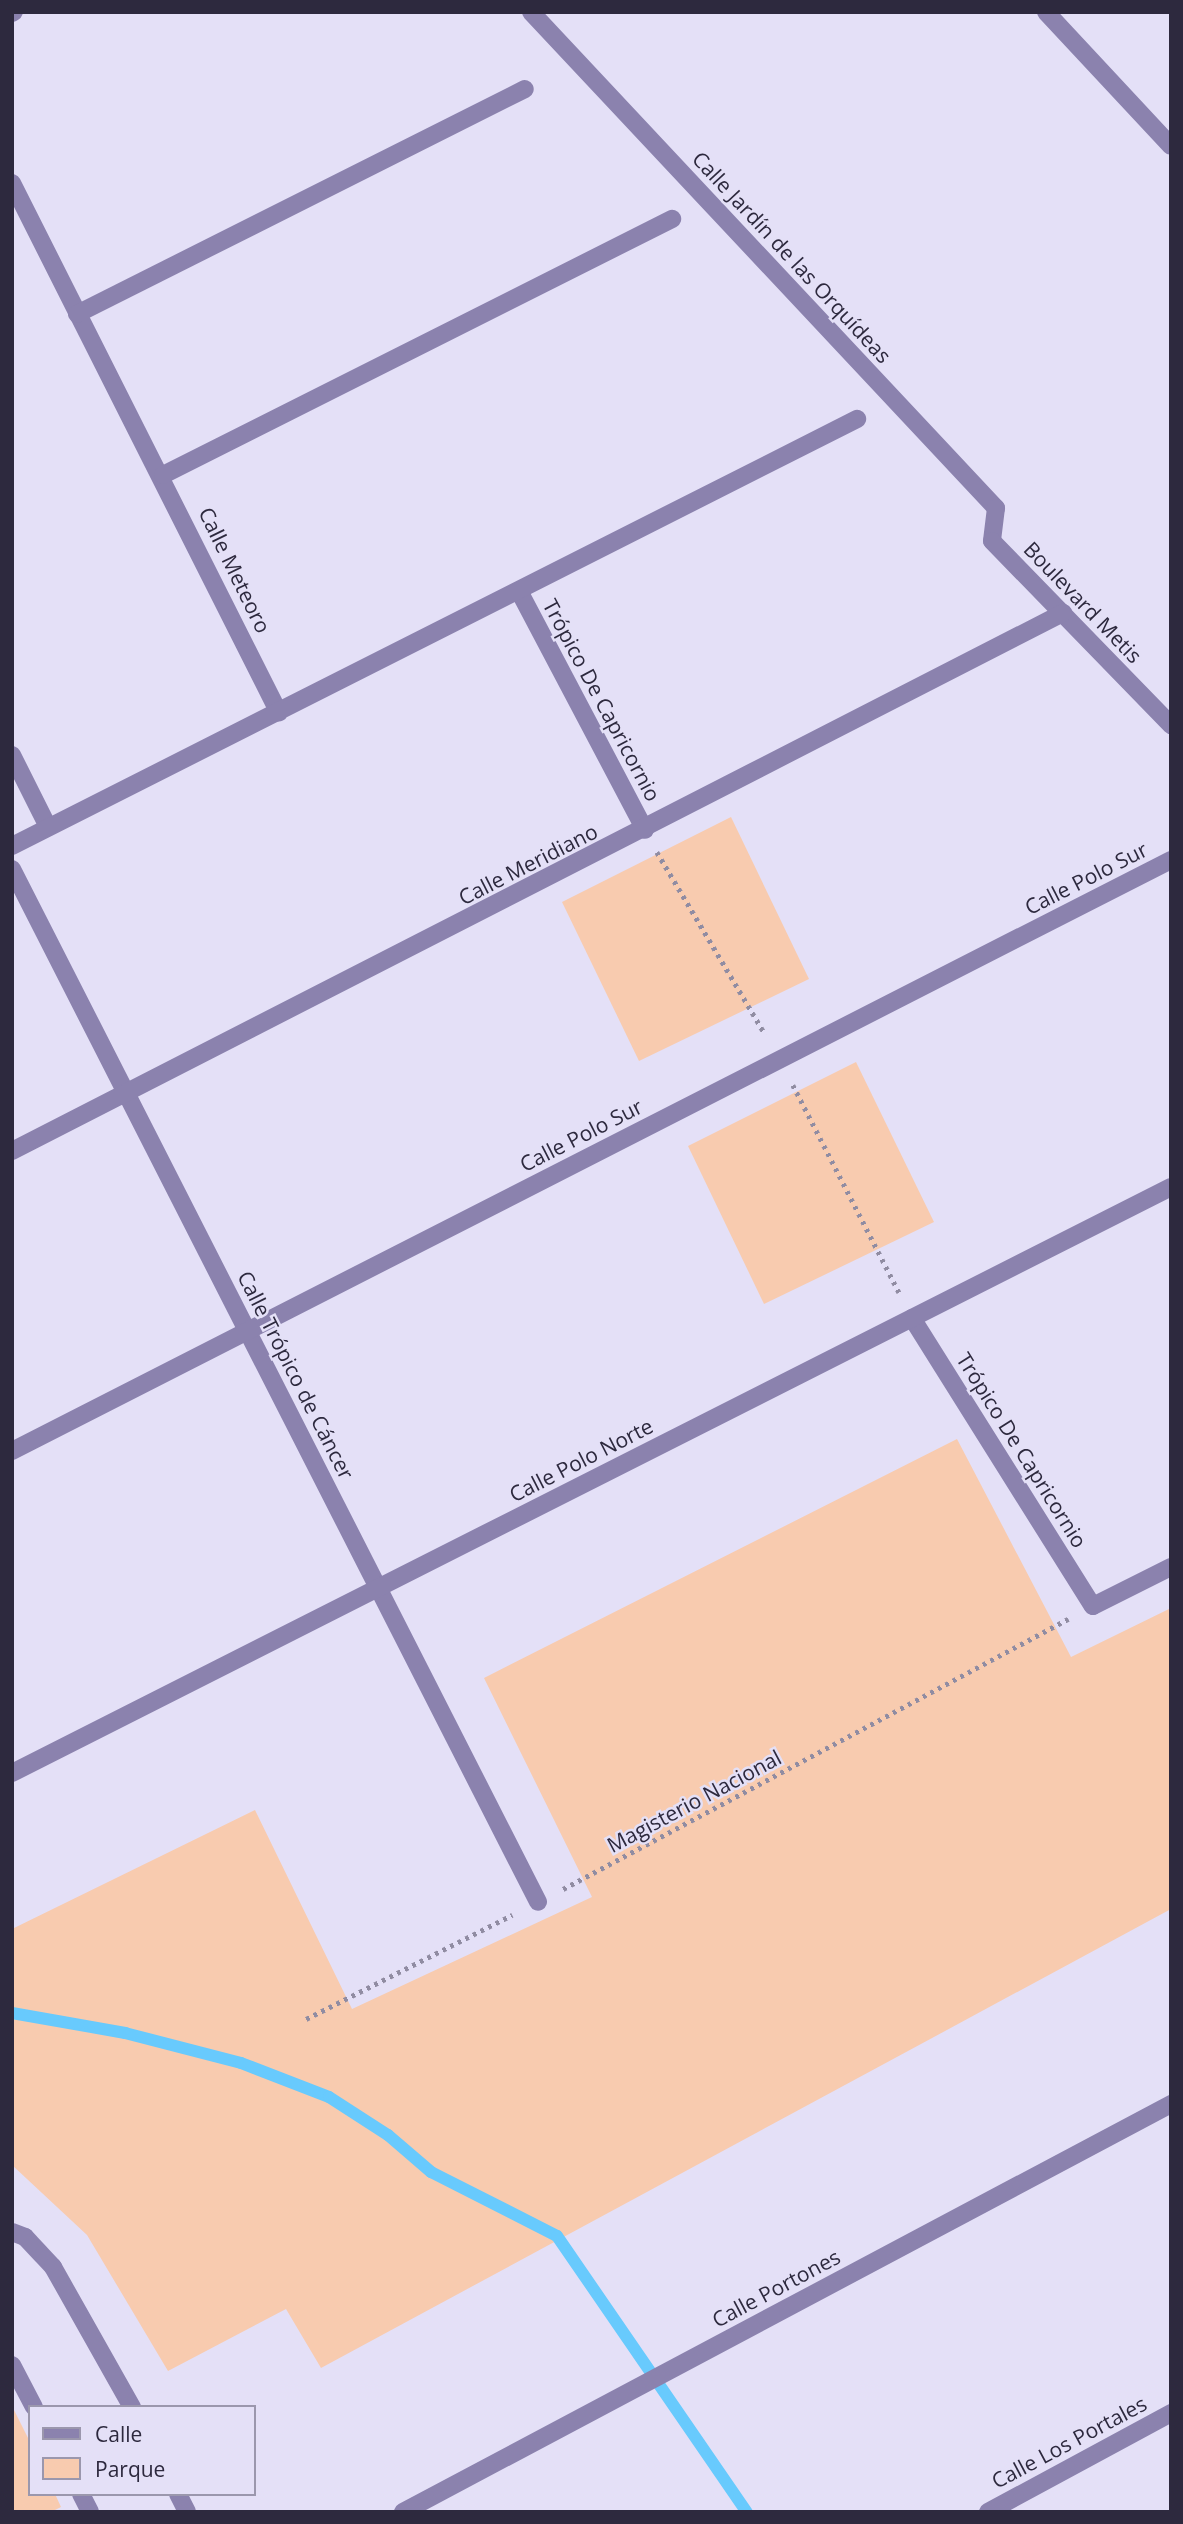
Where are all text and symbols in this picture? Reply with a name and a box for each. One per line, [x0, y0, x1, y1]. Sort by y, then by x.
street label: Calle Jardín de las Orquídeas [687, 146, 897, 368]
street label: Calle Meteoro [194, 503, 276, 637]
street label: Boulevard Metis [1019, 536, 1147, 668]
street label: Trópico De Capricornio [538, 595, 666, 805]
street label: Calle Meridiano [454, 818, 602, 910]
street label: Calle Polo Sur [1020, 836, 1152, 920]
street label: Calle Polo Sur [515, 1093, 647, 1177]
street label: Calle Trópico de Cáncer [233, 1267, 359, 1483]
street label: Trópico De Capricornio [952, 1348, 1092, 1552]
street label: Calle Polo Norte [505, 1413, 657, 1507]
street label: Magisterio Nacional [603, 1744, 785, 1858]
street label: Calle Portones [708, 2244, 844, 2332]
street label: Calle Los Portales [987, 2391, 1151, 2493]
legend [28, 2405, 256, 2496]
text: Calle [95, 2420, 142, 2448]
text: Parque [95, 2455, 165, 2483]

